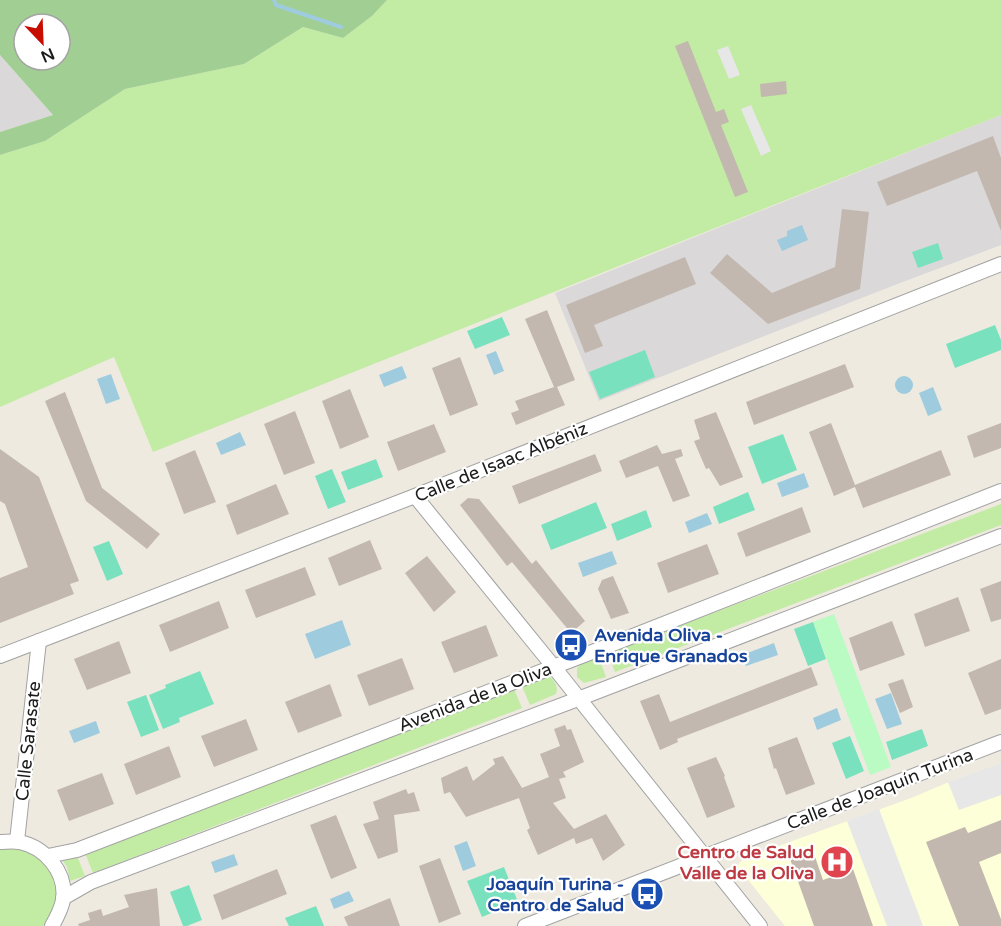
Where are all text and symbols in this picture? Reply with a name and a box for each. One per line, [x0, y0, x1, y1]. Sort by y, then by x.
north arrow [12, 12, 72, 72]
text: N [38, 43, 57, 67]
street label: Calle de Isaac Albéniz [411, 417, 591, 507]
place label: Avenida Oliva - Enrique Granados [594, 624, 748, 667]
bus stop icon: Avenida Oliva - Enrique Granados [553, 627, 589, 663]
street label: Avenida de la Oliva [395, 658, 555, 736]
street label: Calle Sarasate [11, 680, 45, 802]
street label: Calle de Joaquín Turina [784, 743, 976, 835]
place label: Centro de Salud Valle de la Oliva [677, 841, 814, 884]
hospital icon: Centro de Salud Valle de la Oliva [819, 844, 855, 880]
place label: Joaquín Turina - Centro de Salud [486, 873, 624, 916]
bus stop icon: Joaquín Turina - Centro de Salud [629, 876, 665, 912]

